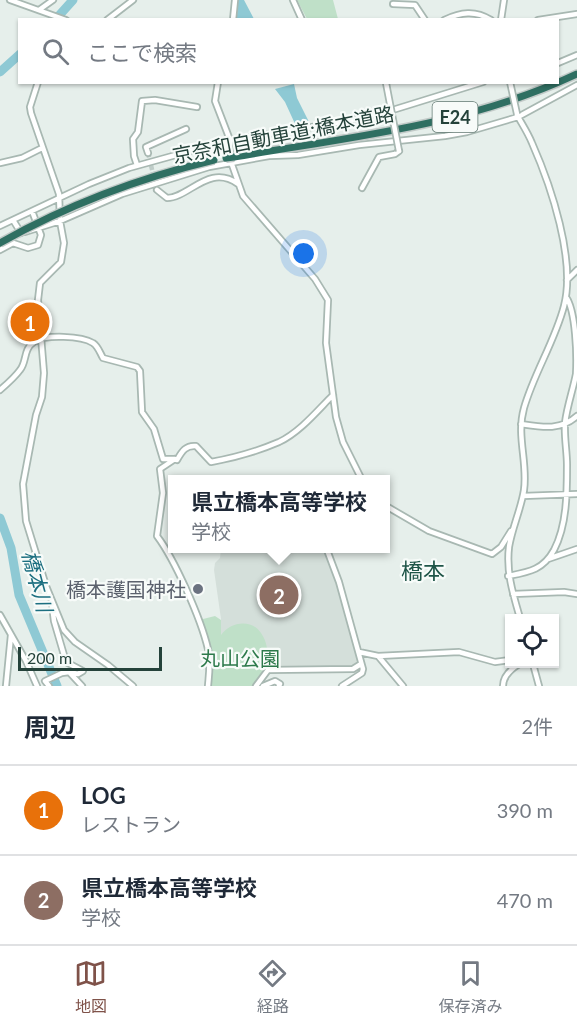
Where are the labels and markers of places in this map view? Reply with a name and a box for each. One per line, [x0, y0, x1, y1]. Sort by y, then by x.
pin: 1 [10, 300, 50, 344]
pin: 2 [260, 572, 298, 618]
place label: 橋本護国神社 [66, 577, 186, 601]
marker: 橋本護国神社 [191, 582, 205, 596]

